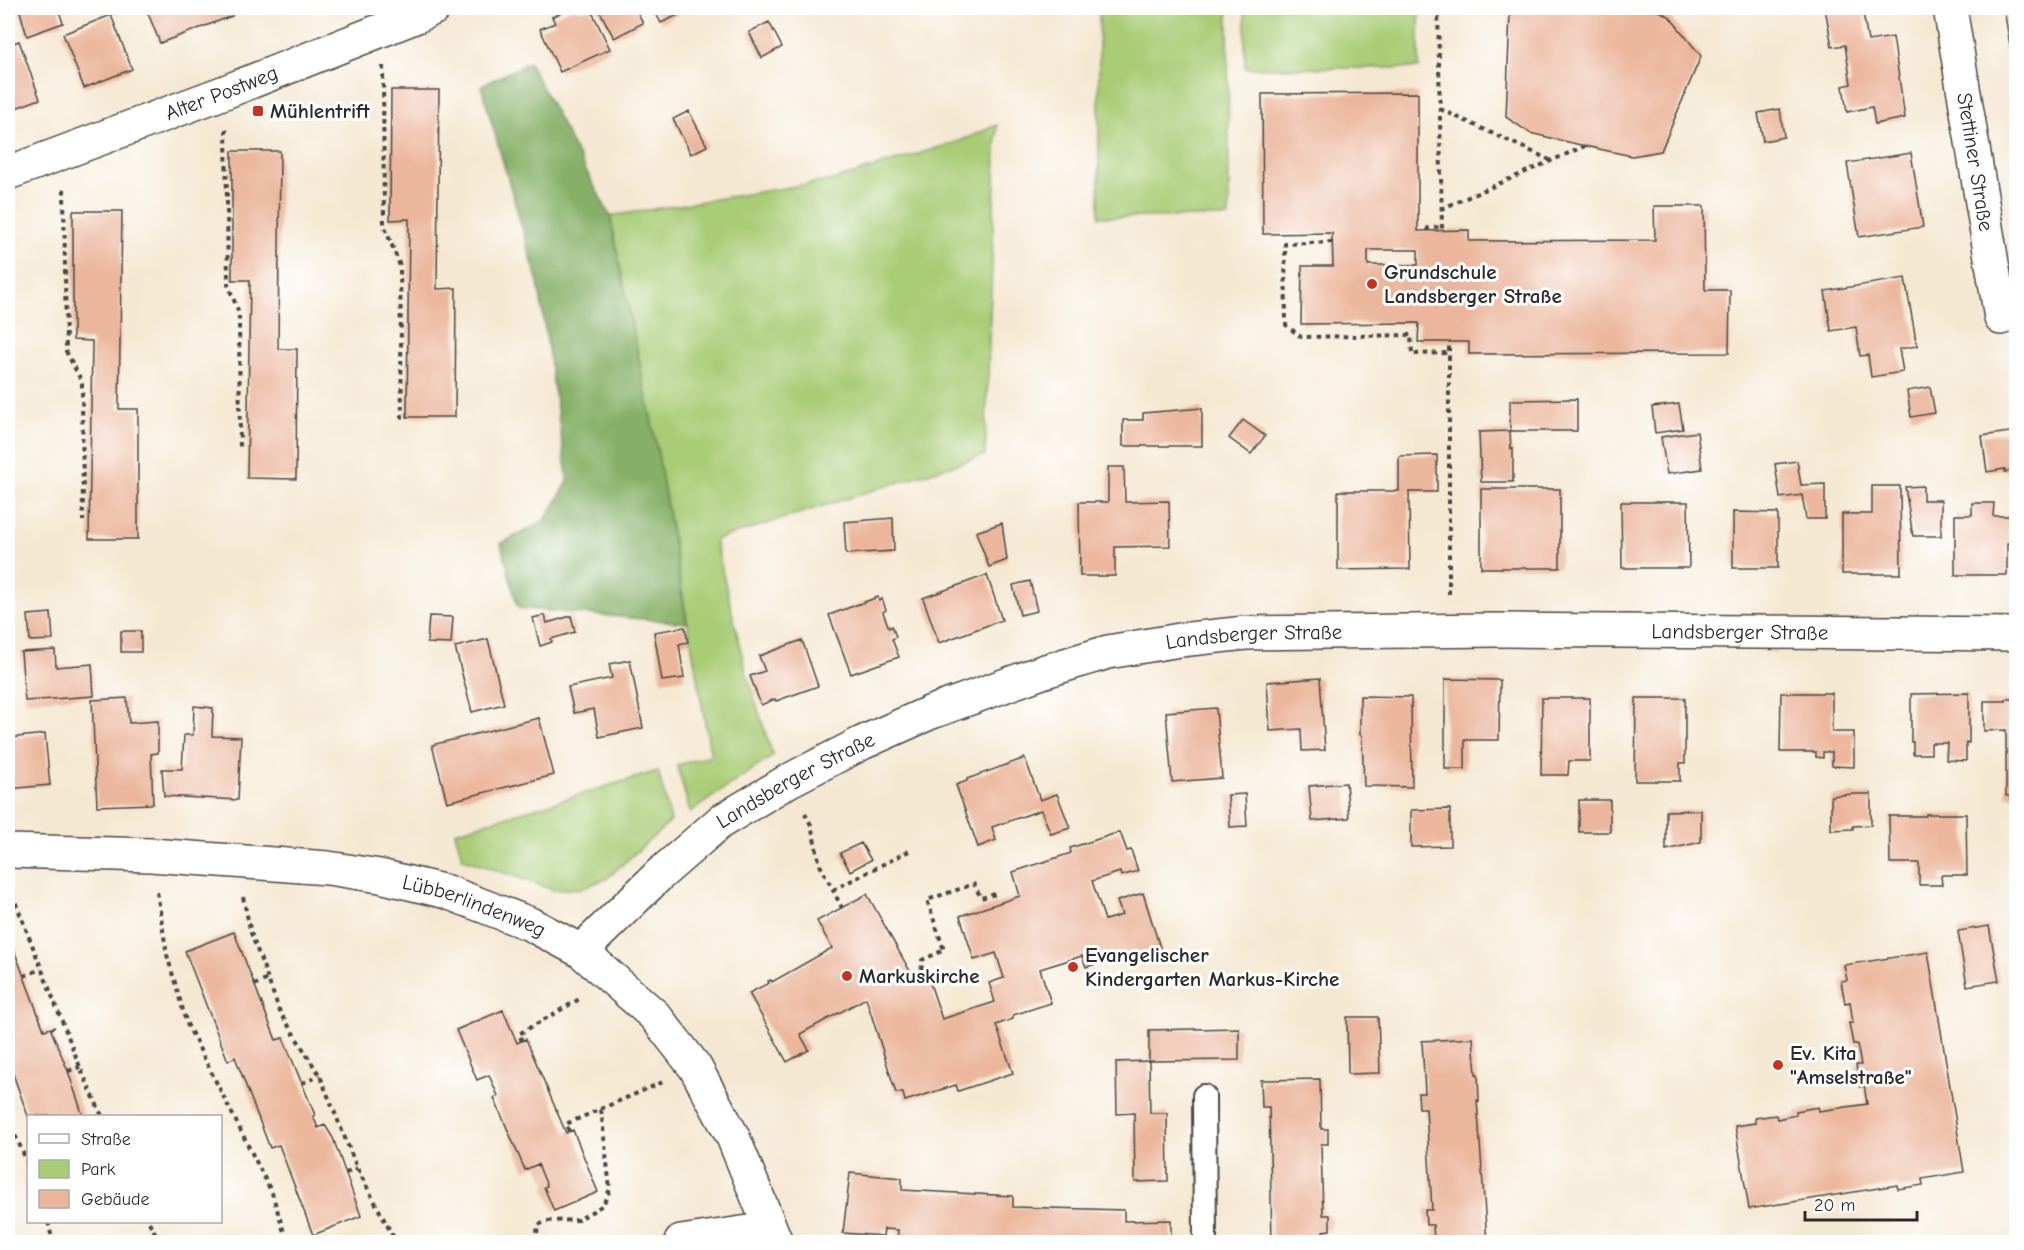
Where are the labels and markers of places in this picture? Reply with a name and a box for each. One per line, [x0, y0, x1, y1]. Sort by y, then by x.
place label: Mühlentrift [270, 99, 371, 123]
marker: Mühlentrift [251, 104, 265, 118]
place label: Grundschule Landsberger Straße [1384, 260, 1562, 308]
marker: Grundschule Landsberger Straße [1365, 277, 1379, 291]
place label: Evangelischer Kindergarten Markus-Kirche [1085, 943, 1339, 991]
marker: Evangelischer Kindergarten Markus-Kirche [1066, 960, 1080, 974]
place label: Markuskirche [859, 964, 980, 988]
marker: Markuskirche [840, 969, 854, 983]
place label: Ev. Kita "Amselstraße" [1790, 1041, 1912, 1089]
marker: Ev. Kita "Amselstraße" [1771, 1058, 1785, 1072]

